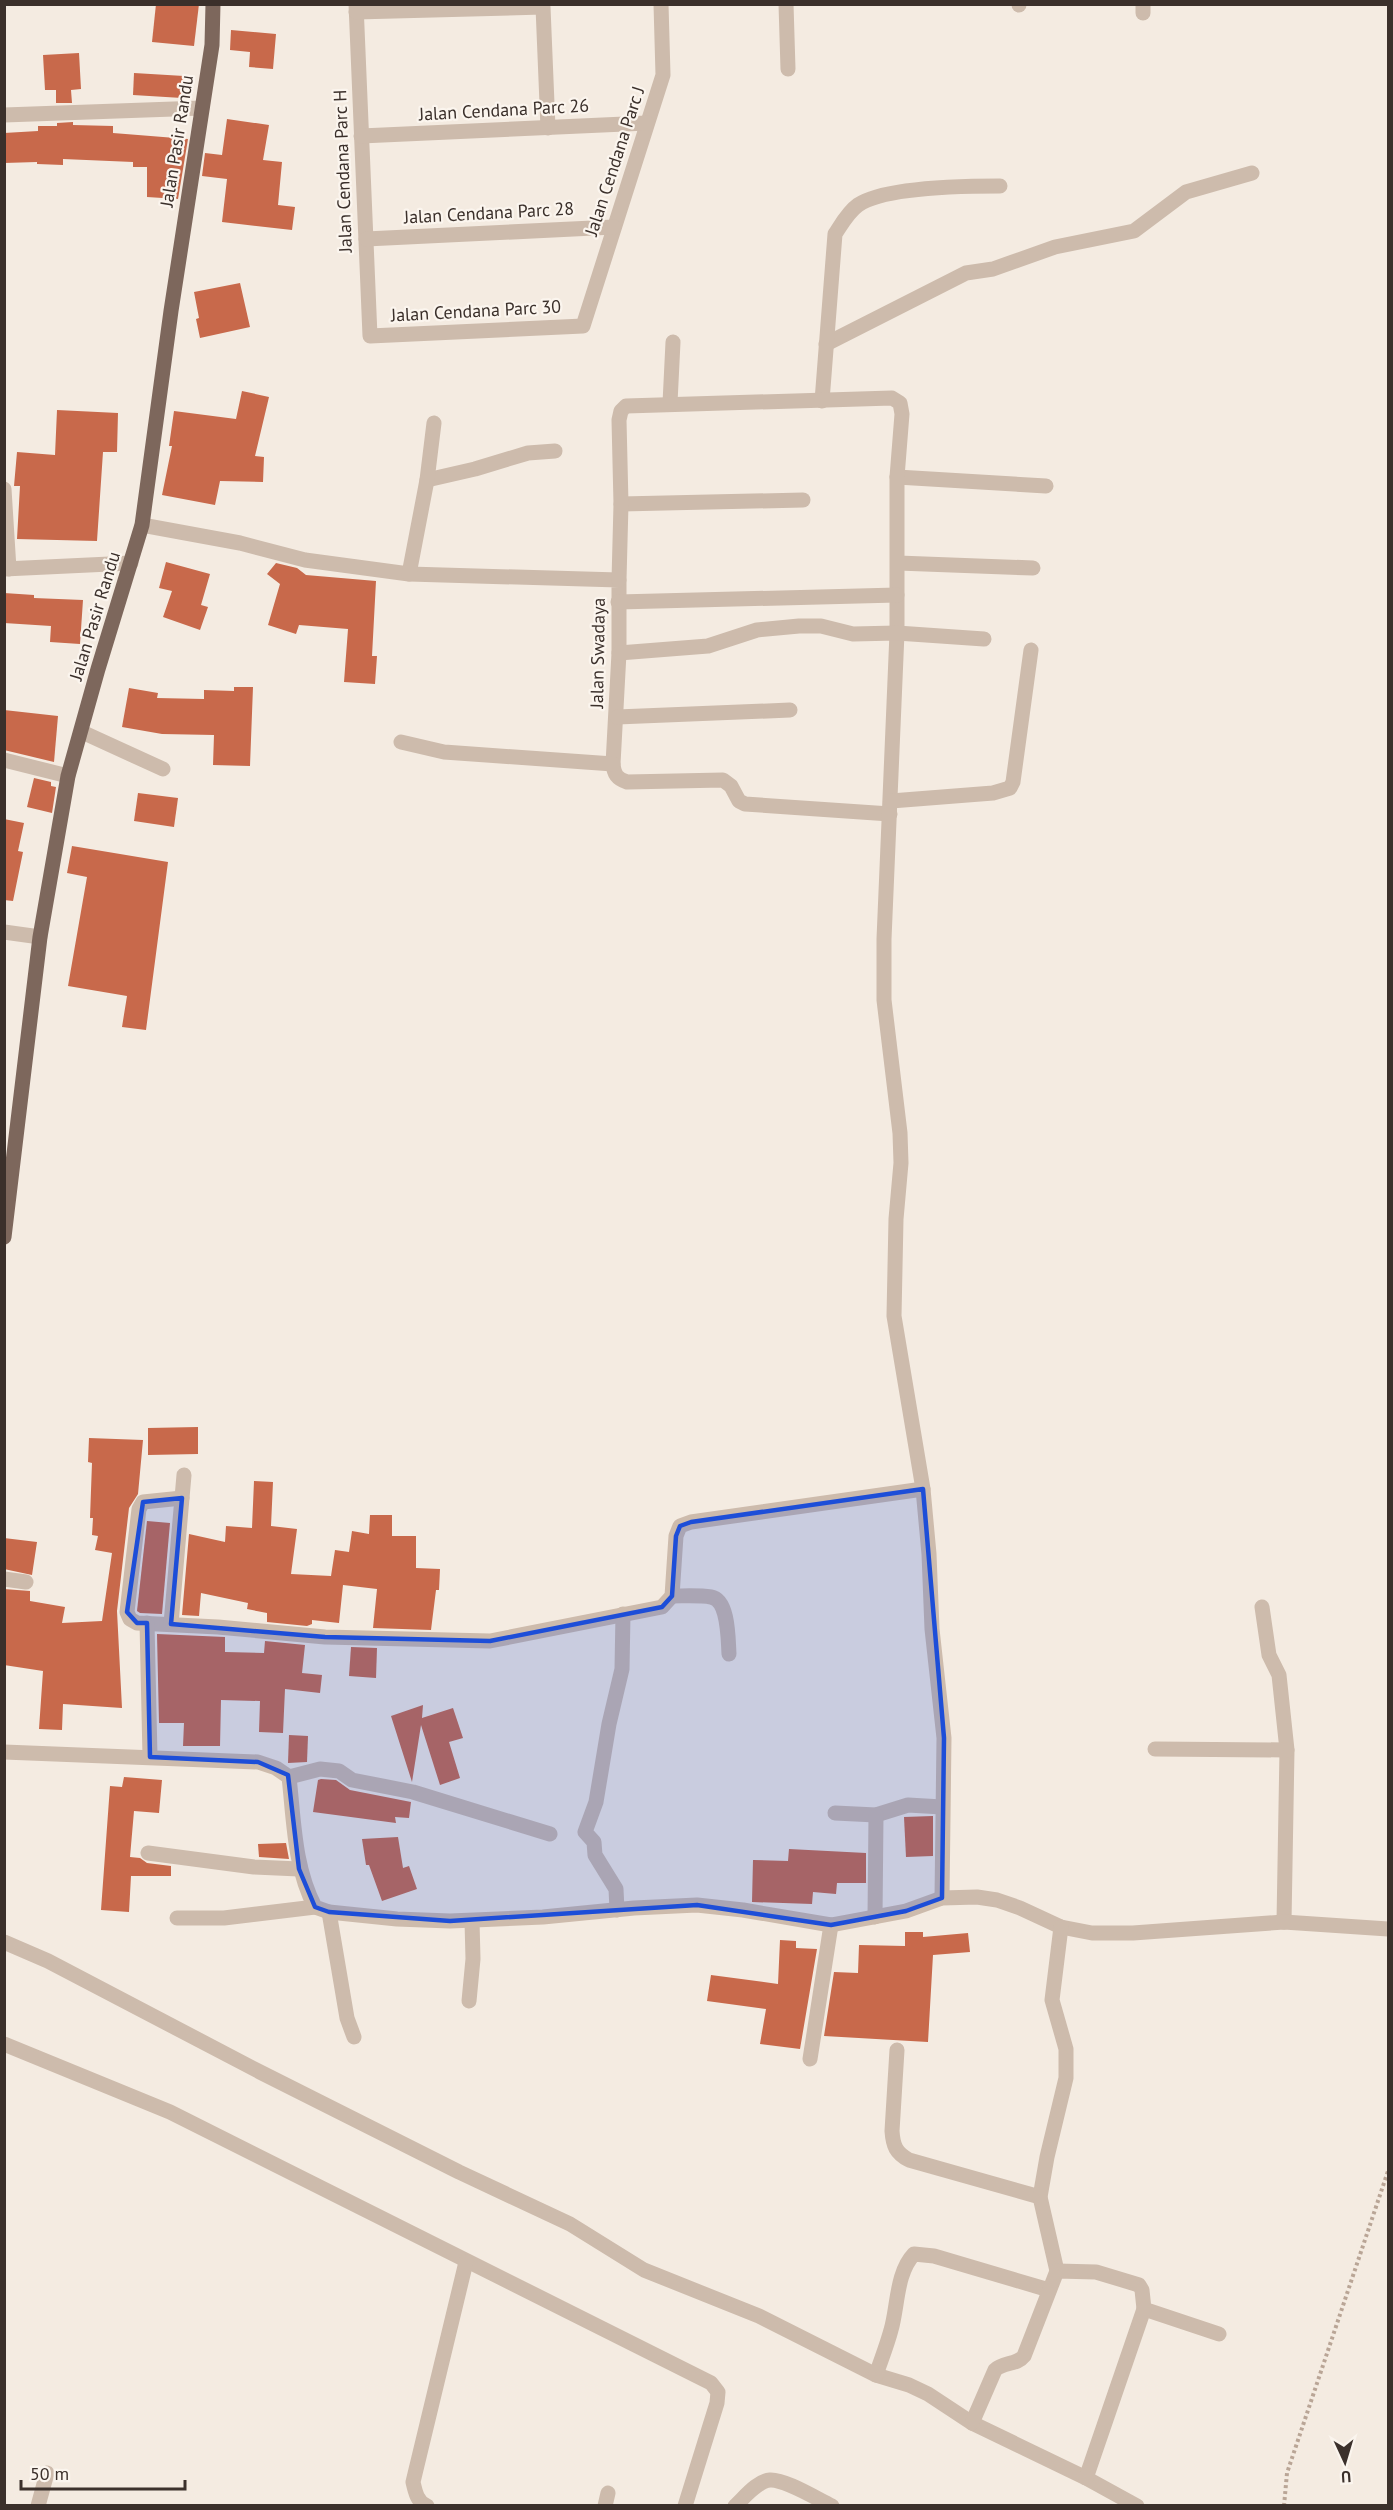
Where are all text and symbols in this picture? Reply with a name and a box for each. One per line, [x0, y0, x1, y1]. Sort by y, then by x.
street label: Jalan Pasir Randu [155, 73, 198, 210]
street label: Jalan Cendana Parc J [579, 83, 650, 240]
street label: Jalan Cendana Parc H [328, 89, 357, 254]
street label: Jalan Cendana Parc 26 [417, 94, 590, 125]
street label: Jalan Cendana Parc 28 [402, 197, 575, 228]
street label: Jalan Cendana Parc 30 [389, 295, 562, 326]
street label: Jalan Pasir Randu [64, 549, 125, 684]
street label: Jalan Swadaya [585, 597, 610, 710]
north arrow [1315, 2432, 1375, 2492]
scale bar [21, 2453, 184, 2491]
text: 50 m [30, 2462, 69, 2485]
text: U [1340, 2467, 1352, 2487]

